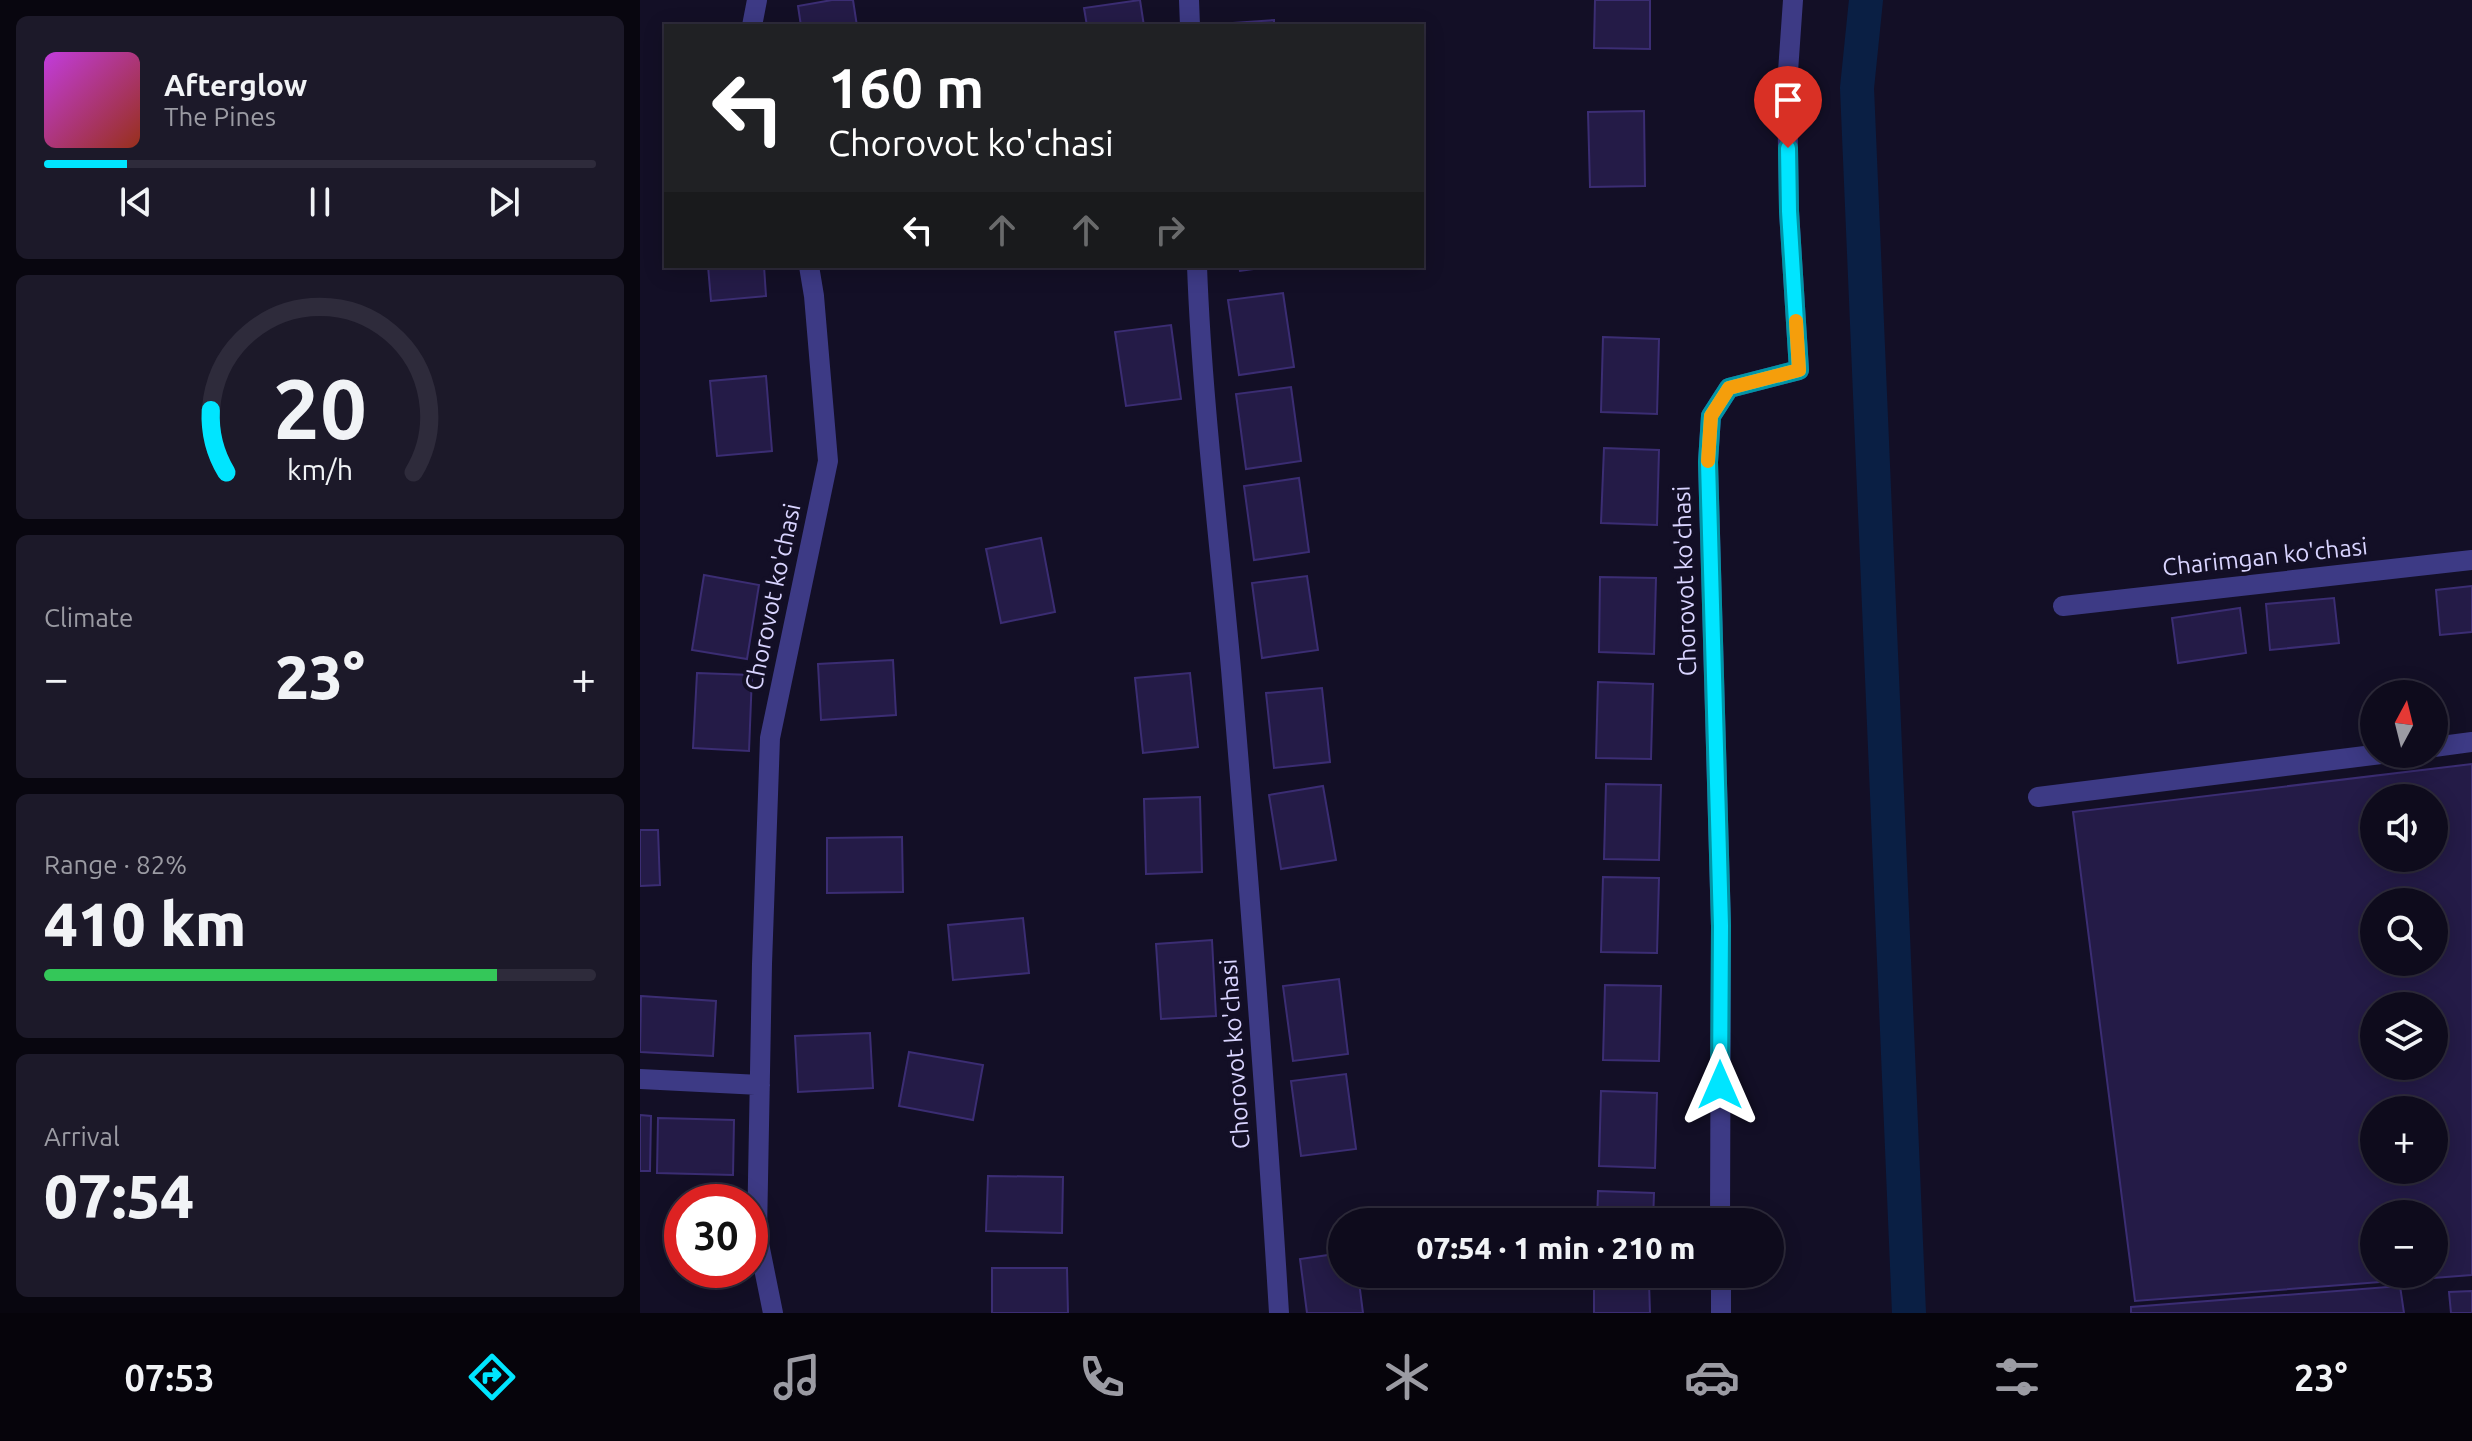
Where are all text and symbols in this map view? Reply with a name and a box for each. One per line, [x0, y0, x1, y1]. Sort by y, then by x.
icon: left [696, 56, 800, 160]
text: 160 m [828, 56, 984, 119]
pin [1754, 66, 1822, 148]
text: Afterglow [164, 68, 307, 102]
icon: arrive [1766, 78, 1810, 122]
text: The Pines [164, 102, 276, 131]
text: Chorovot ko'chasi [828, 122, 1114, 163]
icon: previous [114, 180, 158, 224]
icon: pause [298, 180, 342, 224]
icon: next [482, 180, 526, 224]
icon: left [896, 208, 940, 252]
icon: ahead [980, 208, 1024, 252]
icon: ahead [1064, 208, 1108, 252]
icon: right [1148, 208, 1192, 252]
text: 20 [273, 361, 367, 455]
text: km/h [287, 453, 353, 485]
street label: Chorovot ko'chasi [1668, 485, 1701, 677]
street label: Chorovot ko'chasi [739, 501, 806, 693]
street label: Charimgan ko'chasi [2161, 532, 2369, 581]
text: Climate [44, 603, 133, 632]
text: 23° [275, 643, 365, 710]
text: − [44, 653, 69, 702]
text: + [571, 653, 596, 702]
north arrow [2360, 680, 2448, 768]
map controls [2360, 680, 2448, 1288]
button: sound [2360, 784, 2448, 872]
text: Range · 82% [44, 850, 187, 879]
button: search [2360, 888, 2448, 976]
text: 410 km [44, 890, 246, 957]
street label: Chorovot ko'chasi [1214, 958, 1255, 1150]
button: layers [2360, 992, 2448, 1080]
position arrow [1678, 1043, 1762, 1127]
button: + [2360, 1096, 2448, 1184]
text: Arrival [44, 1122, 120, 1151]
text: 07:54 [44, 1162, 194, 1229]
speed limit sign: 30 [664, 1184, 768, 1288]
button: − [2360, 1200, 2448, 1288]
text: 07:54 · 1 min · 210 m [1417, 1231, 1695, 1265]
icon: directions [464, 1349, 520, 1405]
icon: music [769, 1349, 825, 1405]
icon: phone [1074, 1349, 1130, 1405]
icon: climate [1379, 1349, 1435, 1405]
icon: car [1684, 1349, 1740, 1405]
icon: filters [1989, 1349, 2045, 1405]
text: 07:53 [125, 1357, 215, 1398]
text: 23° [2294, 1357, 2347, 1398]

